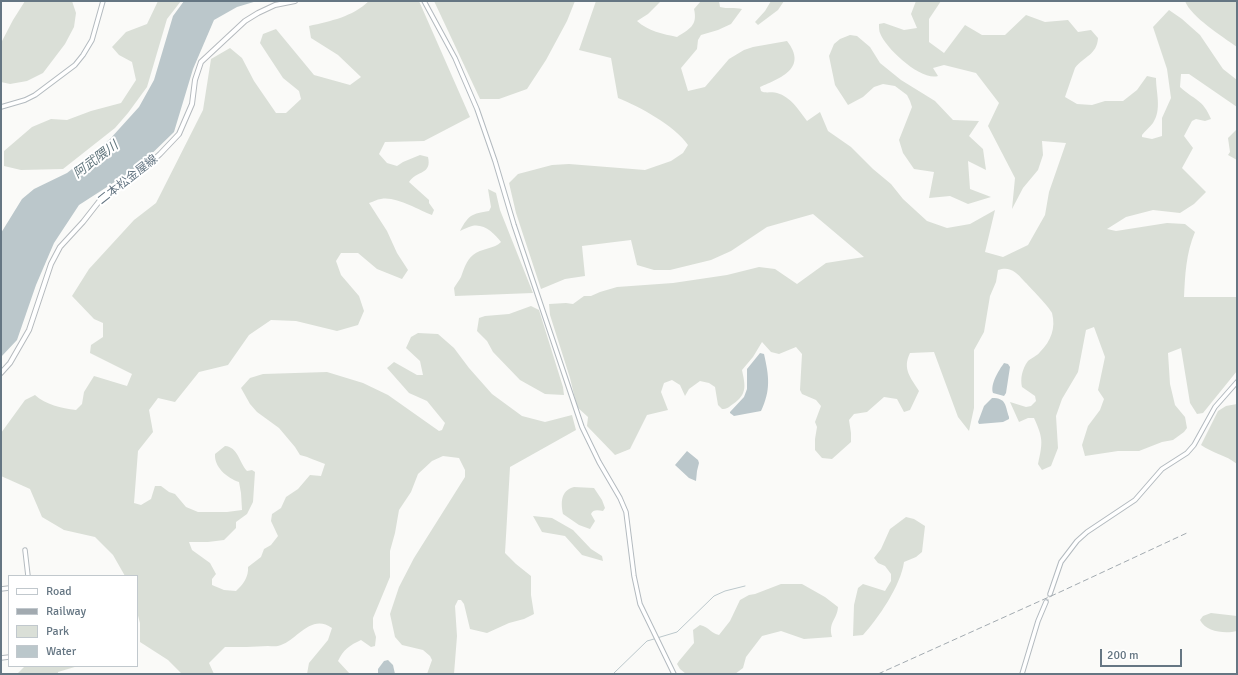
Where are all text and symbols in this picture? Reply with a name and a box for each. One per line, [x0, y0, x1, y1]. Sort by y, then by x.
water label: 阿武隈川 [71, 138, 121, 182]
street label: 二本松金屋線 [95, 152, 161, 208]
legend [8, 575, 138, 667]
text: Road [46, 584, 72, 599]
text: Railway [46, 604, 86, 619]
text: Park [46, 624, 69, 639]
scale bar [1102, 641, 1184, 667]
text: Water [46, 644, 76, 659]
text: 200 m [1107, 648, 1139, 663]

